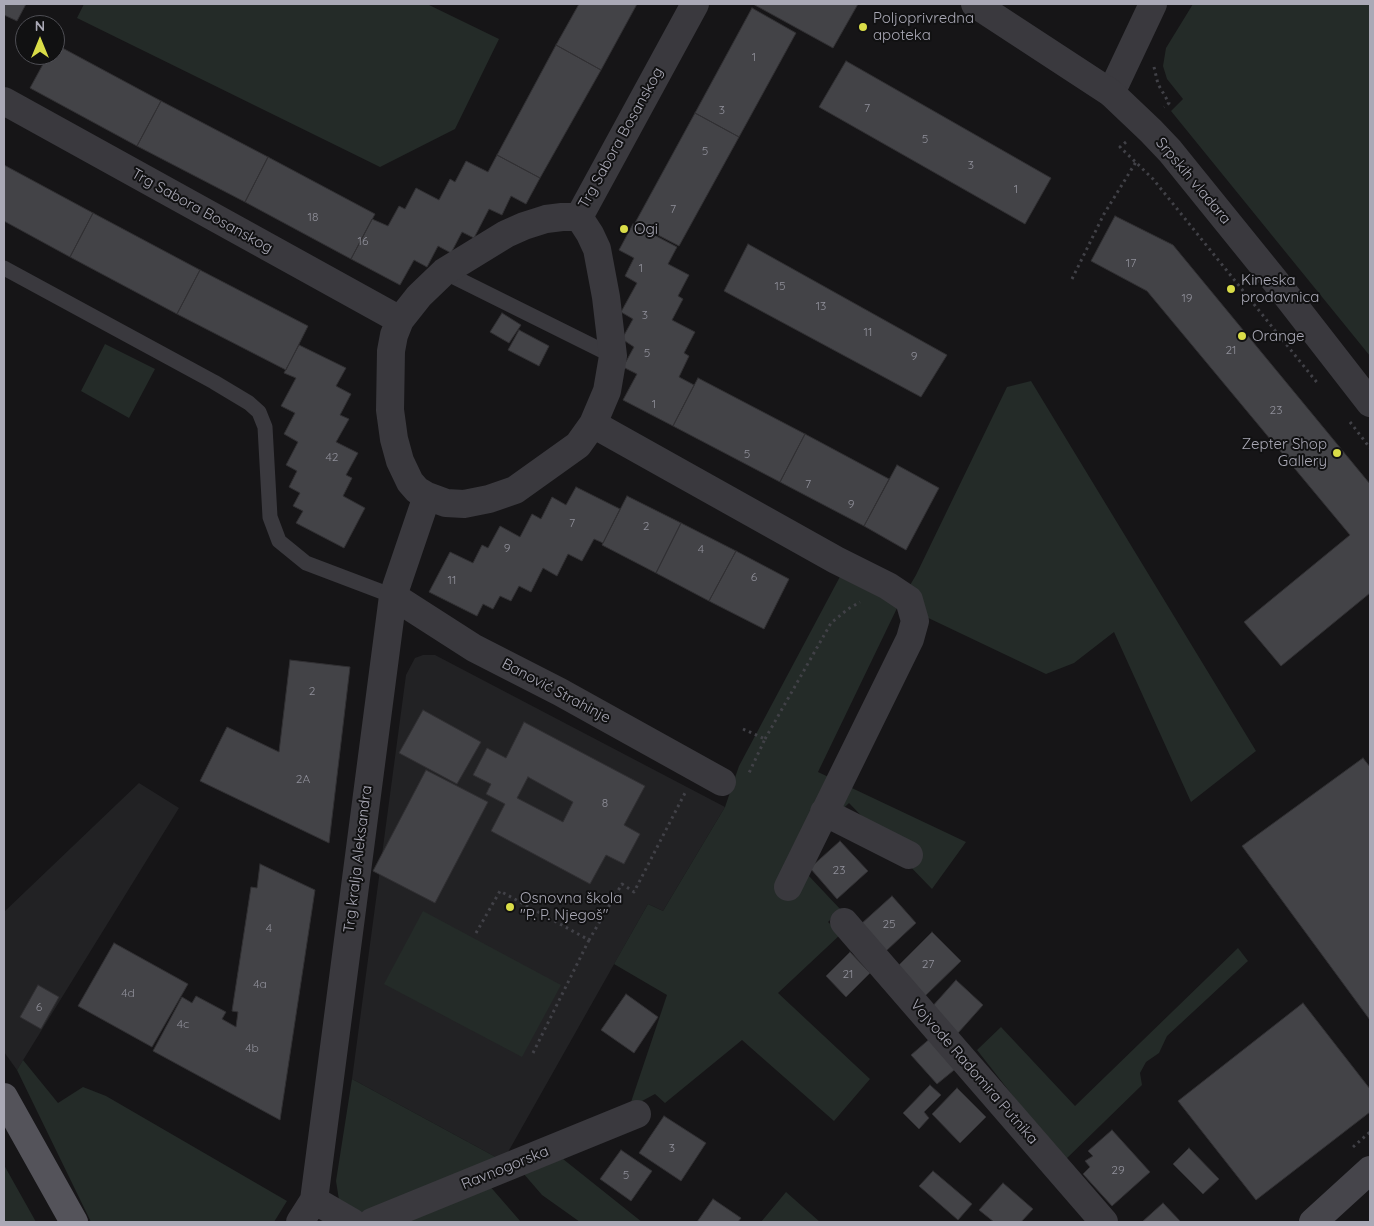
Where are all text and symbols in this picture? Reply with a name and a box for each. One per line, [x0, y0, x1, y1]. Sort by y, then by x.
place label: Poljoprivredna apoteka [873, 9, 974, 44]
north arrow [15, 15, 65, 65]
text: N [35, 17, 45, 35]
marker: Poljoprivredna apoteka [857, 21, 869, 33]
house number: 1 [752, 50, 756, 64]
street label: Trg Sabora Bosanskog [575, 64, 667, 212]
house number: 7 [864, 101, 870, 115]
house number: 3 [719, 103, 725, 117]
house number: 5 [922, 132, 928, 146]
street label: Srpskih vladara [1152, 134, 1234, 228]
house number: 5 [702, 144, 708, 158]
house number: 3 [968, 158, 974, 172]
street label: Trg Sabora Bosanskog [128, 165, 276, 257]
house number: 1 [1014, 182, 1018, 196]
house number: 7 [670, 202, 676, 216]
house number: 18 [308, 210, 318, 224]
place label: Ogi [634, 220, 658, 238]
marker: Ogi [618, 223, 630, 235]
house number: 16 [358, 234, 368, 248]
house number: 17 [1126, 256, 1136, 270]
house number: 1 [639, 261, 643, 275]
place label: Kineska prodavnica [1241, 271, 1319, 306]
house number: 15 [775, 279, 785, 293]
marker: Kineska prodavnica [1225, 283, 1237, 295]
house number: 19 [1181, 291, 1193, 305]
house number: 13 [816, 299, 826, 313]
house number: 3 [642, 308, 648, 322]
house number: 11 [864, 325, 872, 339]
place label: Orange [1252, 327, 1304, 345]
marker: Orange [1236, 330, 1248, 342]
house number: 21 [1225, 343, 1237, 357]
house number: 5 [644, 346, 650, 360]
house number: 9 [911, 349, 917, 363]
house number: 1 [652, 397, 656, 411]
house number: 23 [1270, 403, 1282, 417]
place label: Zepter Shop Gallery [1241, 435, 1327, 470]
house number: 5 [744, 447, 750, 461]
marker: Zepter Shop Gallery [1331, 447, 1343, 459]
house number: 42 [326, 450, 338, 464]
house number: 7 [805, 477, 811, 491]
house number: 9 [848, 497, 854, 511]
house number: 7 [569, 516, 575, 530]
house number: 2 [643, 519, 649, 533]
house number: 9 [504, 541, 510, 555]
house number: 4 [698, 542, 704, 556]
house number: 6 [751, 570, 757, 584]
house number: 11 [448, 573, 456, 587]
street label: Banović Strahinje [499, 655, 613, 727]
house number: 2 [309, 684, 315, 698]
house number: 2A [296, 772, 310, 786]
street label: Trg kralja Aleksandra [340, 784, 376, 934]
house number: 8 [602, 796, 608, 810]
house number: 23 [833, 863, 845, 877]
place label: Osnovna škola "P. P. Njegoš" [520, 889, 622, 924]
marker: Osnovna škola "P. P. Njegoš" [504, 901, 516, 913]
house number: 25 [882, 917, 896, 931]
house number: 4 [266, 921, 272, 935]
house number: 27 [922, 957, 934, 971]
house number: 21 [842, 967, 854, 981]
house number: 4a [253, 977, 267, 991]
house number: 4d [121, 986, 135, 1000]
street label: Vojvode Radomira Putnika [906, 996, 1042, 1148]
house number: 6 [36, 1000, 42, 1014]
house number: 4c [177, 1017, 189, 1031]
house number: 4b [245, 1041, 259, 1055]
house number: 3 [669, 1141, 675, 1155]
street label: Ravnogorska [459, 1142, 551, 1194]
house number: 29 [1111, 1163, 1125, 1177]
house number: 5 [623, 1168, 629, 1182]

